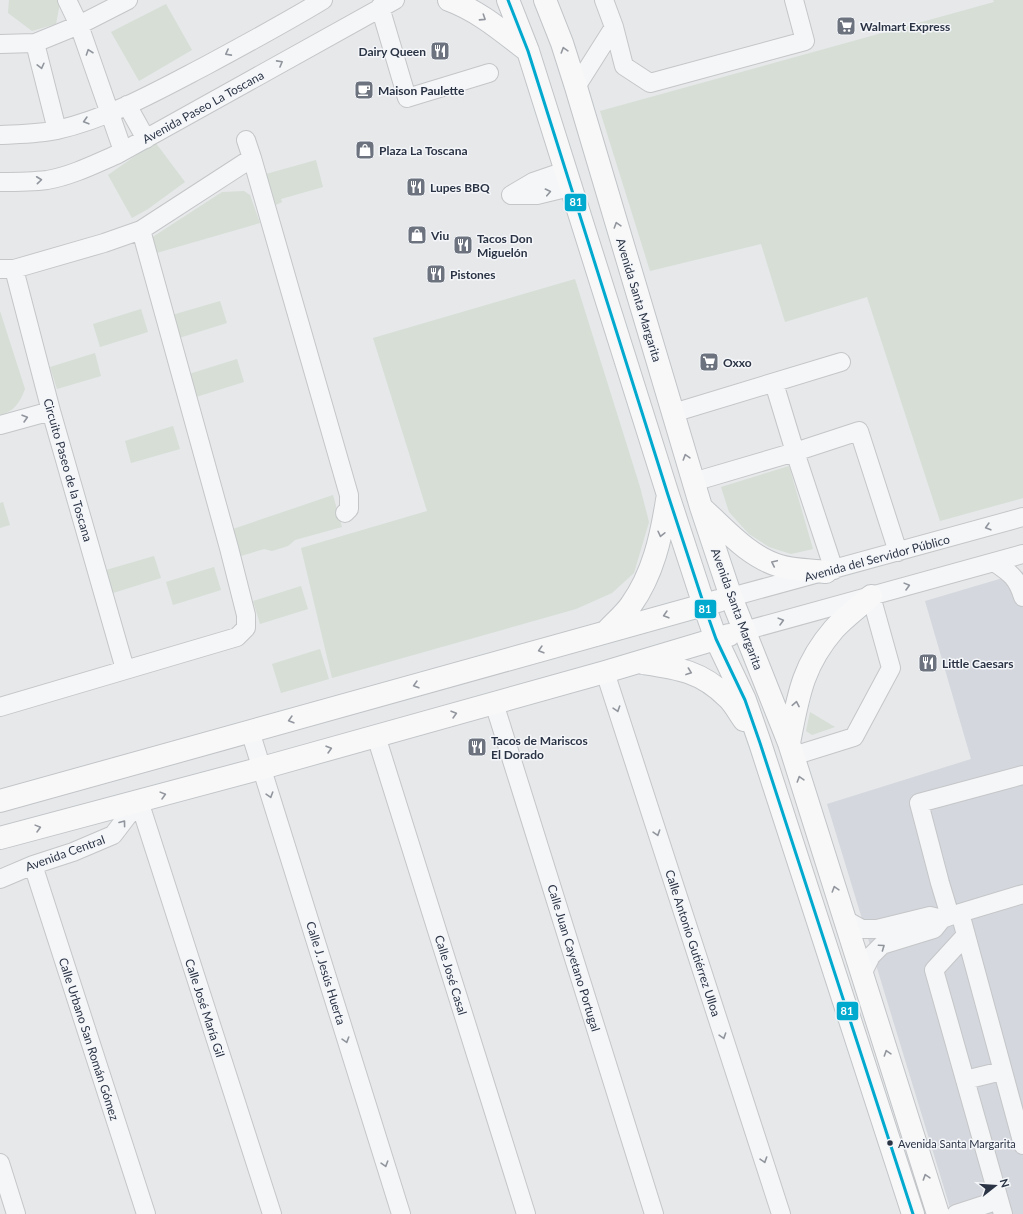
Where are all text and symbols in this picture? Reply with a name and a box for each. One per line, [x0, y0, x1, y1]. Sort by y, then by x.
one-way arrow [479, 13, 486, 20]
supermarket icon: Walmart Express [835, 15, 857, 37]
place label: Walmart Express [860, 19, 950, 34]
restaurant icon: Dairy Queen [429, 40, 451, 62]
place label: Dairy Queen [358, 44, 426, 59]
one-way arrow [560, 46, 569, 53]
one-way arrow [85, 48, 93, 55]
one-way arrow [225, 48, 232, 56]
one-way arrow [276, 61, 284, 68]
one-way arrow [37, 63, 45, 69]
street label: Avenida Paseo La Toscana [140, 67, 266, 147]
cafe icon: Maison Paulette [353, 79, 375, 101]
place label: Maison Paulette [378, 83, 465, 98]
one-way arrow [82, 116, 89, 125]
shop icon: Plaza La Toscana [354, 139, 376, 161]
place label: Plaza La Toscana [379, 143, 468, 158]
one-way arrow [36, 176, 42, 185]
restaurant icon: Lupes BBQ [405, 176, 427, 198]
place label: Lupes BBQ [430, 180, 490, 195]
one-way arrow [545, 189, 551, 197]
line badge: 81 [564, 193, 587, 212]
text: 81 [570, 195, 582, 208]
one-way arrow [613, 221, 622, 228]
shop icon: Viu [406, 224, 428, 246]
place label: Viu [430, 228, 449, 243]
place label: Tacos Don Miguelón [477, 231, 533, 260]
restaurant icon: Tacos Don Miguelón [452, 234, 474, 256]
street label: Avenida Santa Margarita [613, 236, 665, 364]
restaurant icon: Pistones [425, 263, 447, 285]
place label: Pistones [450, 267, 496, 282]
supermarket icon: Oxxo [698, 351, 720, 373]
place label: Oxxo [723, 355, 752, 370]
street label: Circuito Paseo de la Toscana [40, 397, 96, 543]
one-way arrow [22, 414, 29, 423]
one-way arrow [682, 453, 691, 460]
one-way arrow [984, 522, 991, 531]
one-way arrow [658, 531, 666, 537]
street label: Avenida del Servidor Público [803, 531, 952, 585]
street label: Avenida Santa Margarita [708, 546, 766, 672]
one-way arrow [770, 560, 778, 568]
one-way arrow [903, 582, 910, 591]
line badge: 81 [694, 599, 717, 619]
text: 81 [699, 602, 711, 615]
one-way arrow [663, 610, 670, 619]
one-way arrow [778, 617, 785, 625]
one-way arrow [538, 646, 544, 654]
restaurant icon: Little Caesars [917, 652, 939, 674]
place label: Little Caesars [942, 656, 1014, 671]
one-way arrow [686, 668, 693, 676]
one-way arrow [413, 681, 419, 689]
one-way arrow [792, 701, 800, 708]
one-way arrow [612, 705, 621, 712]
one-way arrow [451, 710, 458, 719]
one-way arrow [287, 716, 294, 724]
place label: Tacos de Mariscos El Dorado [491, 733, 588, 762]
restaurant icon: Tacos de Mariscos El Dorado [466, 736, 488, 758]
one-way arrow [326, 745, 333, 754]
one-way arrow [797, 776, 805, 783]
one-way arrow [160, 791, 167, 799]
one-way arrow [265, 792, 274, 799]
one-way arrow [118, 820, 125, 827]
one-way arrow [35, 824, 41, 832]
one-way arrow [653, 829, 661, 836]
street label: Avenida Central [23, 832, 107, 874]
street label: Calle Antonio Gutiérrez Ulloa [662, 868, 724, 1018]
street label: Calle Juan Cayetano Portugal [544, 883, 604, 1033]
one-way arrow [831, 886, 840, 893]
street label: Calle J. Jesús Huerta [303, 920, 349, 1027]
street label: Calle José Casal [432, 933, 470, 1017]
one-way arrow [878, 944, 885, 952]
street label: Calle Urbano San Román Gómez [56, 956, 123, 1123]
street label: Calle José María Gil [182, 957, 228, 1059]
line badge: 81 [836, 1001, 859, 1021]
text: 81 [841, 1004, 853, 1017]
one-way arrow [719, 1033, 727, 1040]
one-way arrow [342, 1036, 350, 1043]
one-way arrow [883, 1050, 892, 1057]
place label: Avenida Santa Margarita [898, 1137, 1016, 1150]
marker: Avenida Santa Margarita [885, 1138, 895, 1148]
one-way arrow [759, 1156, 767, 1163]
one-way arrow [380, 1160, 389, 1167]
north arrow [975, 1166, 1015, 1206]
one-way arrow [922, 1174, 931, 1181]
text: N [998, 1177, 1012, 1189]

